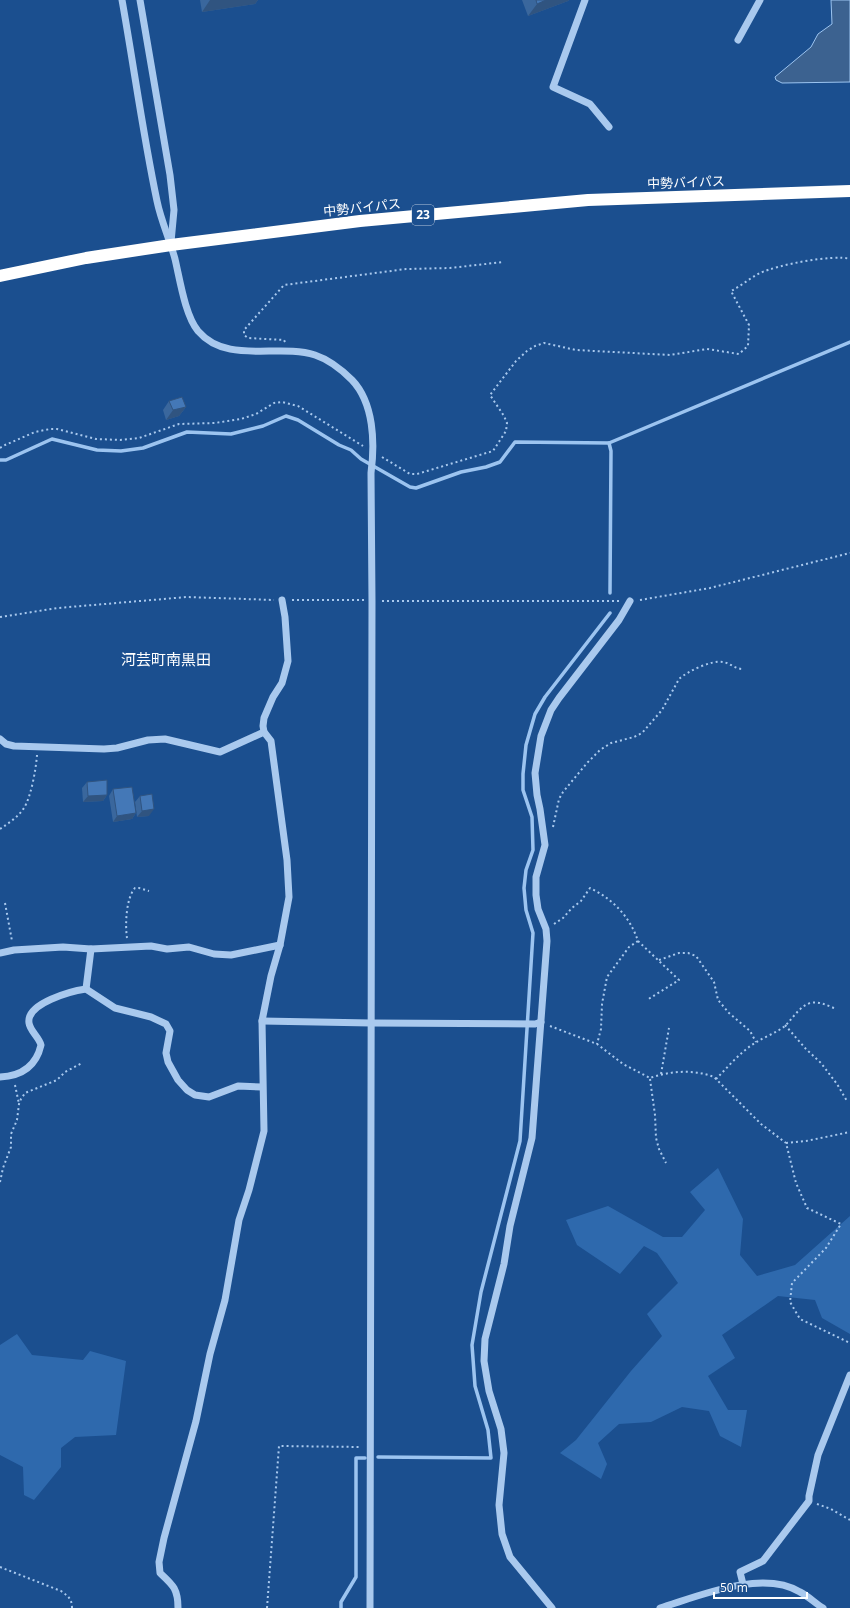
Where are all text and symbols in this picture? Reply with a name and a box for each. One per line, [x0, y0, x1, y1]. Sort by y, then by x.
street label: 中勢バイパス [647, 172, 725, 192]
street label: 中勢バイパス [322, 194, 402, 220]
road number: 23 [412, 205, 434, 225]
district label: 河芸町南黒田 [121, 649, 211, 669]
scale bar [714, 1574, 807, 1600]
text: 50 m [720, 1579, 748, 1596]

